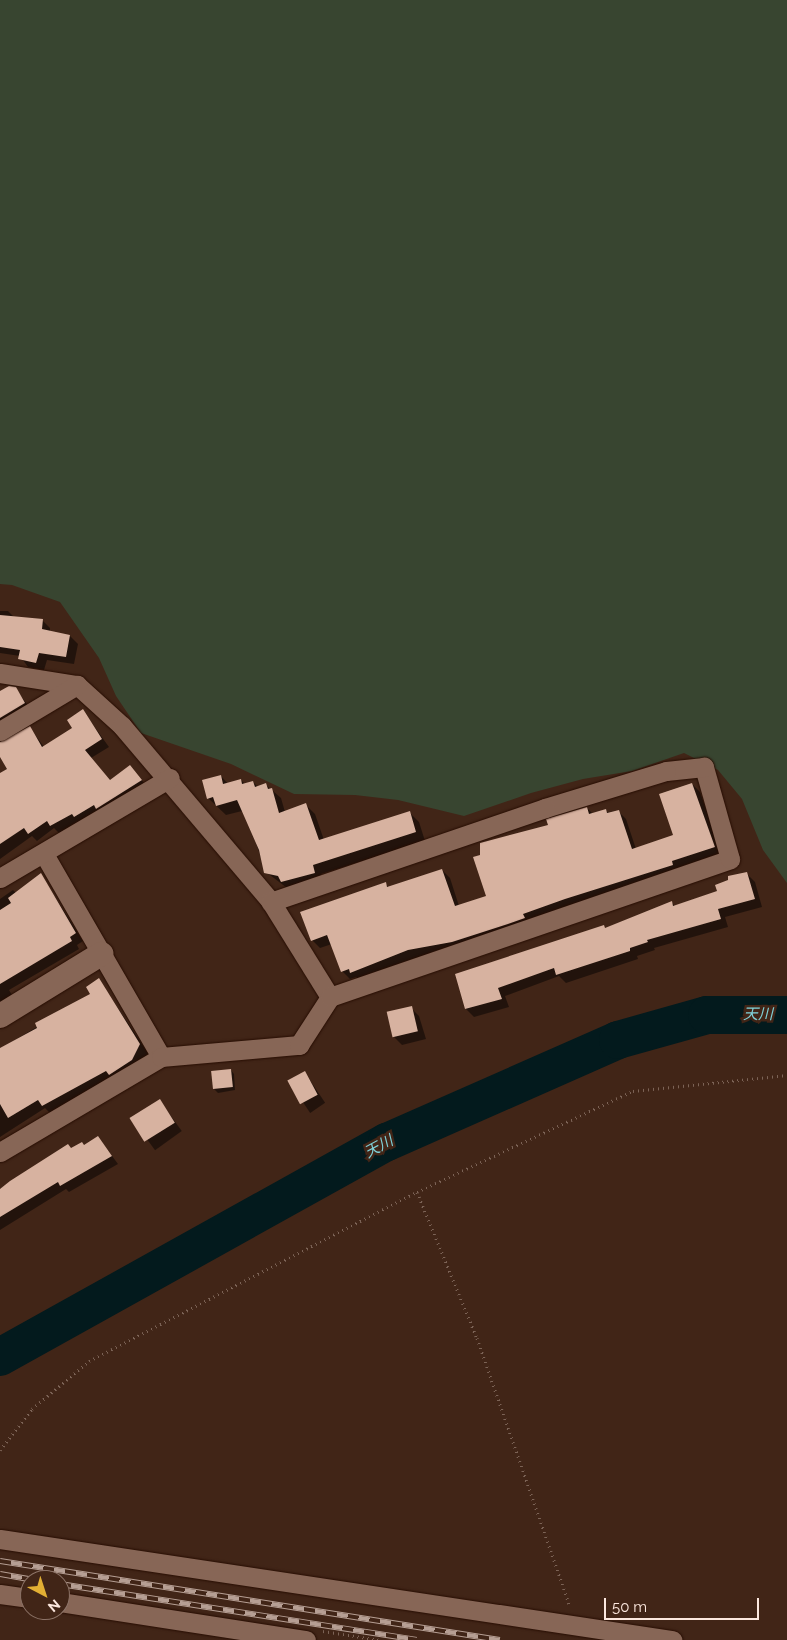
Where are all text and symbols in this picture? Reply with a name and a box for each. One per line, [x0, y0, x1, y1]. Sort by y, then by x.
water label: 天川 [743, 1006, 773, 1024]
water label: 天川 [362, 1132, 396, 1162]
north arrow [20, 1570, 70, 1620]
scale bar [607, 1588, 762, 1620]
text: N [45, 1596, 63, 1615]
text: 50 m [612, 1598, 647, 1616]

